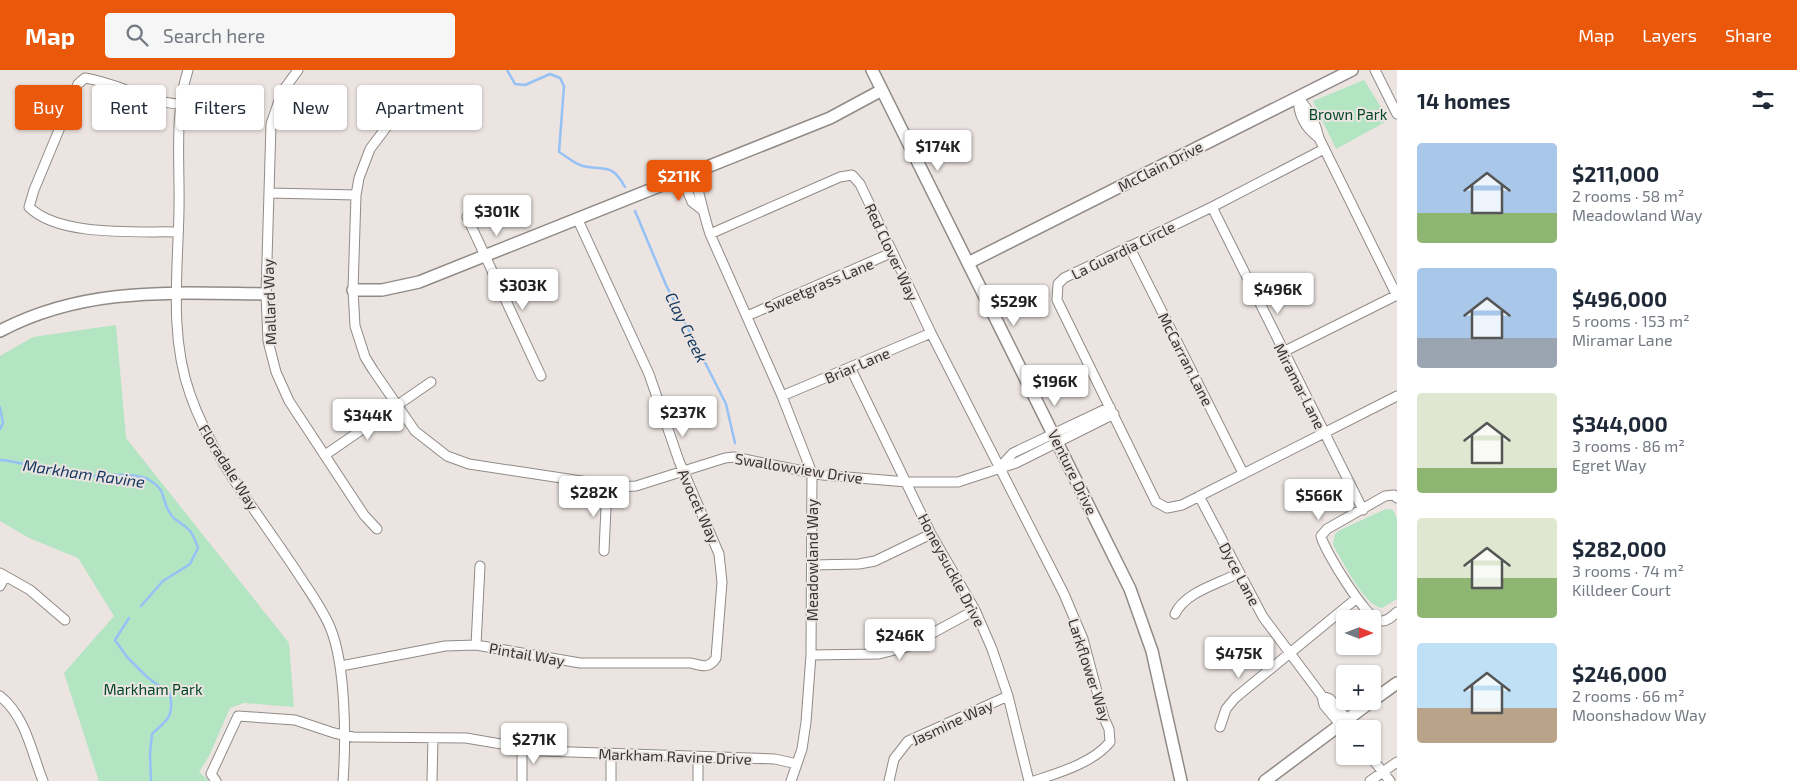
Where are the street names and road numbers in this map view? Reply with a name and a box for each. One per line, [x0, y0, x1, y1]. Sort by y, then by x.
street label: McClain Drive [1114, 137, 1206, 195]
street label: Red Clover Way [862, 200, 922, 304]
street label: La Guardia Circle [1068, 217, 1178, 283]
street label: Sweetgrass Lane [762, 254, 876, 316]
street label: Mallard Way [258, 258, 280, 345]
street label: McCarran Lane [1155, 309, 1217, 409]
street label: Miramar Lane [1271, 340, 1329, 432]
street label: Briar Lane [822, 343, 892, 387]
street label: Floradale Way [195, 421, 263, 513]
street label: Venture Drive [1045, 427, 1101, 517]
street label: Swallowview Drive [734, 449, 864, 487]
street label: Avocet Way [675, 466, 723, 546]
street label: Meadowland Way [803, 499, 821, 621]
street label: Honeysuckle Drive [915, 510, 989, 630]
street label: Dyce Lane [1216, 539, 1264, 609]
street label: Larkflower Way [1065, 616, 1115, 724]
street label: Pintail Way [488, 639, 566, 670]
street label: Jasmine Way [908, 695, 996, 749]
street label: Markham Ravine Drive [598, 744, 752, 768]

